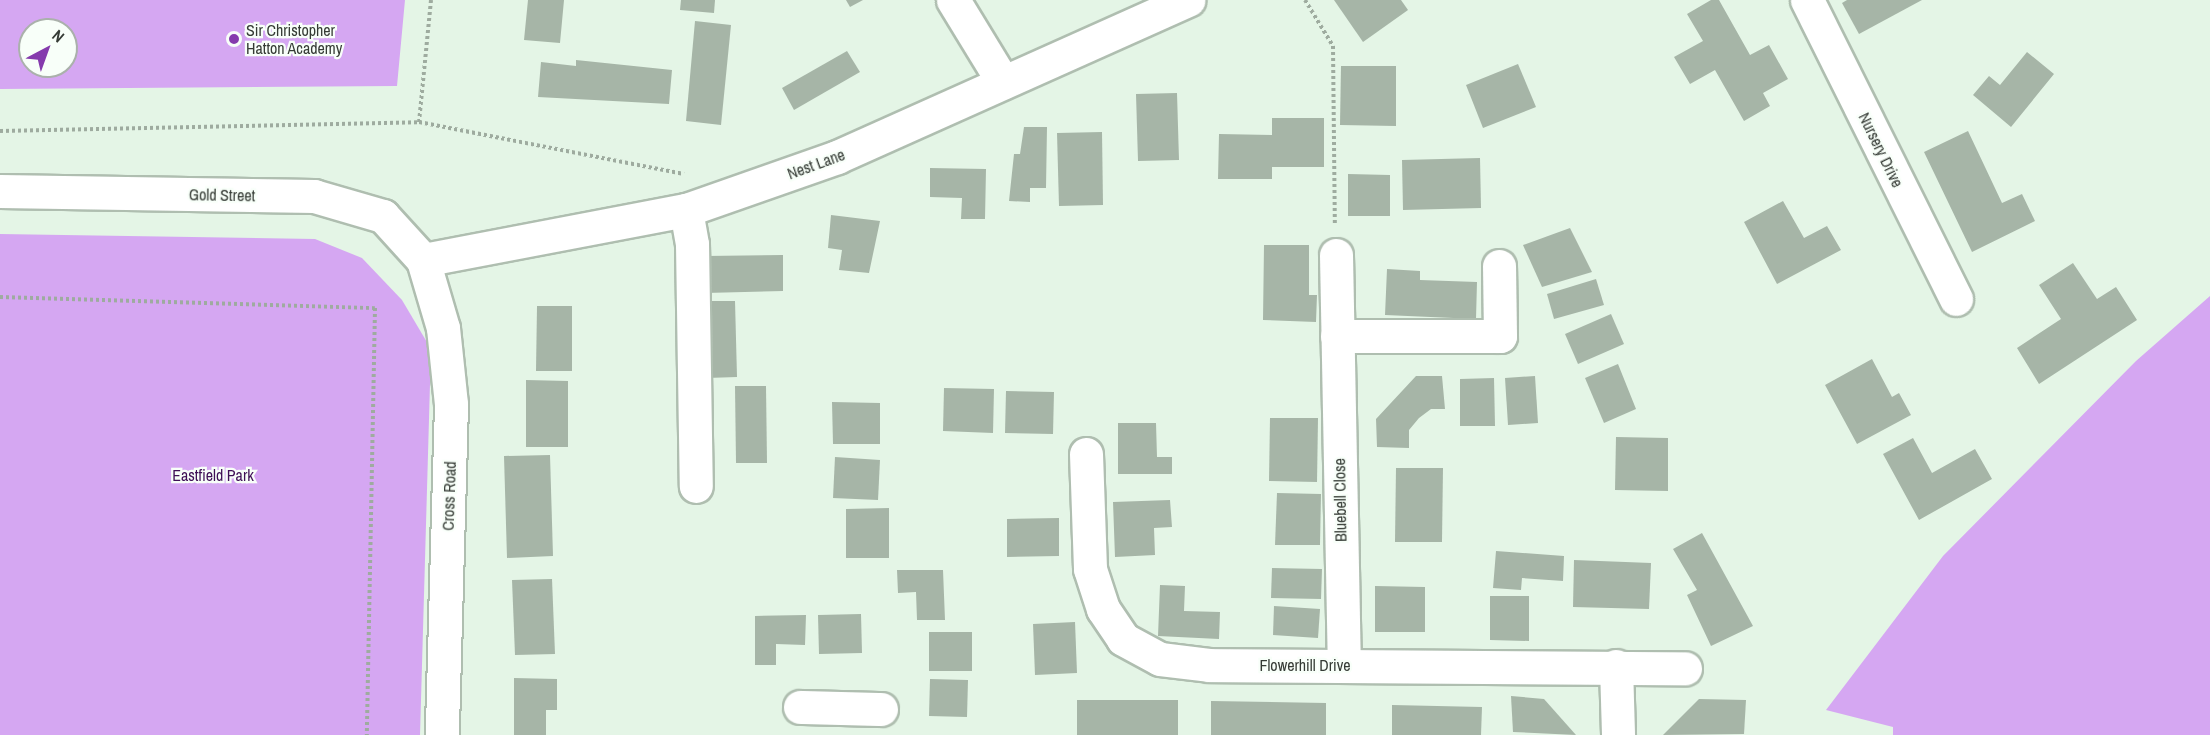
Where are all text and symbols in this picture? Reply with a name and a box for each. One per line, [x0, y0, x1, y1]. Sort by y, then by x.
north arrow [18, 18, 78, 78]
place label: Sir Christopher Hatton Academy [246, 20, 343, 58]
text: N [48, 25, 69, 47]
marker: Sir Christopher Hatton Academy [227, 32, 241, 46]
street label: Nursery Drive [1855, 109, 1907, 191]
street label: Nest Lane [785, 145, 847, 183]
street label: Gold Street [189, 185, 255, 205]
street label: Bluebell Close [1330, 458, 1350, 542]
street label: Cross Road [438, 461, 460, 531]
park label: Eastfield Park [172, 465, 254, 485]
street label: Flowerhill Drive [1259, 655, 1351, 675]

